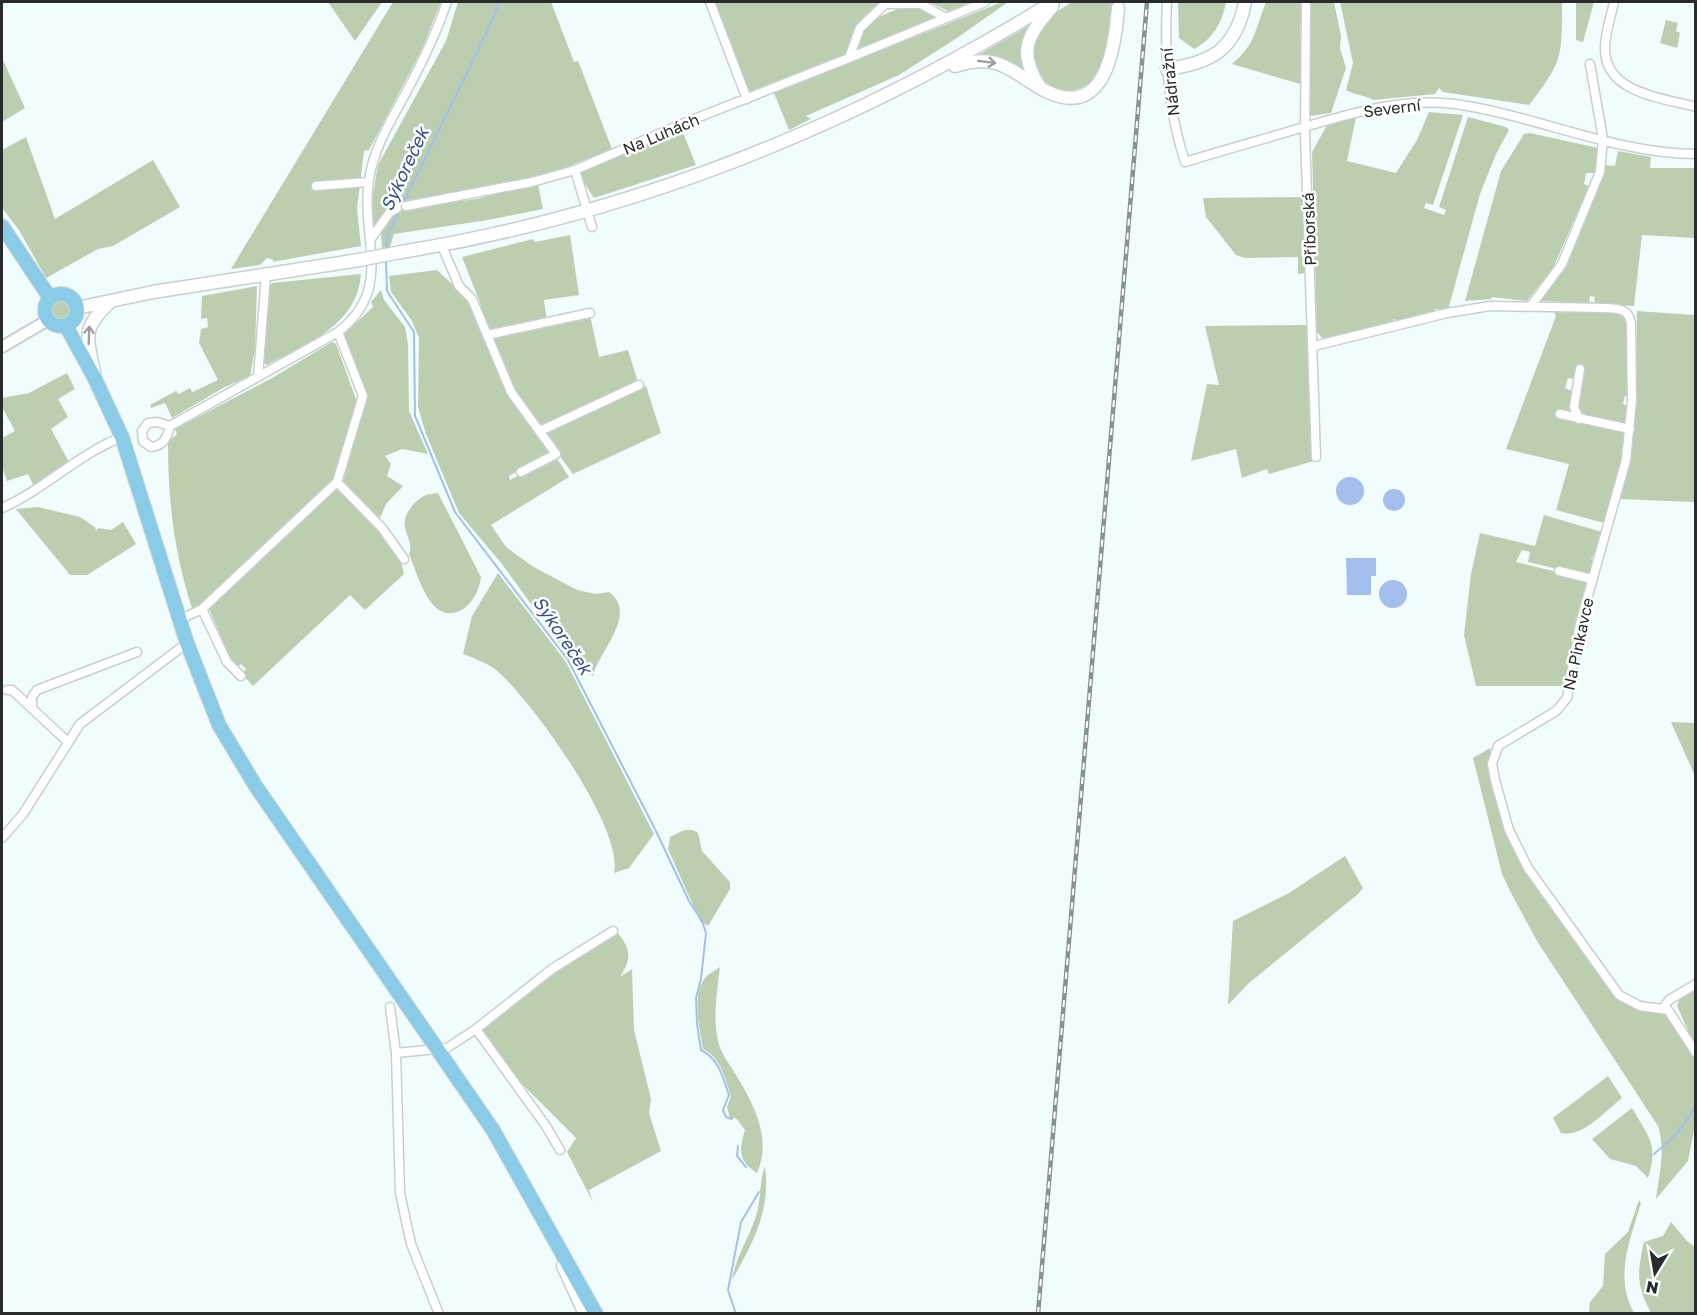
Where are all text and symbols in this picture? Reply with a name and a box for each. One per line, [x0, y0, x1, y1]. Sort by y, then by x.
street label: Nádražní [1156, 45, 1184, 117]
one-way arrow [977, 57, 997, 68]
street label: Severní [1362, 94, 1423, 121]
street label: Na Luhách [620, 109, 702, 159]
water label: Sýkoreček [375, 122, 434, 214]
street label: Příborská [1298, 192, 1320, 266]
one-way arrow [84, 326, 95, 345]
water label: Sýkoreček [529, 592, 598, 680]
street label: Na Pinkavce [1558, 596, 1598, 692]
north arrow [1625, 1243, 1685, 1303]
text: N [1644, 1277, 1660, 1299]

